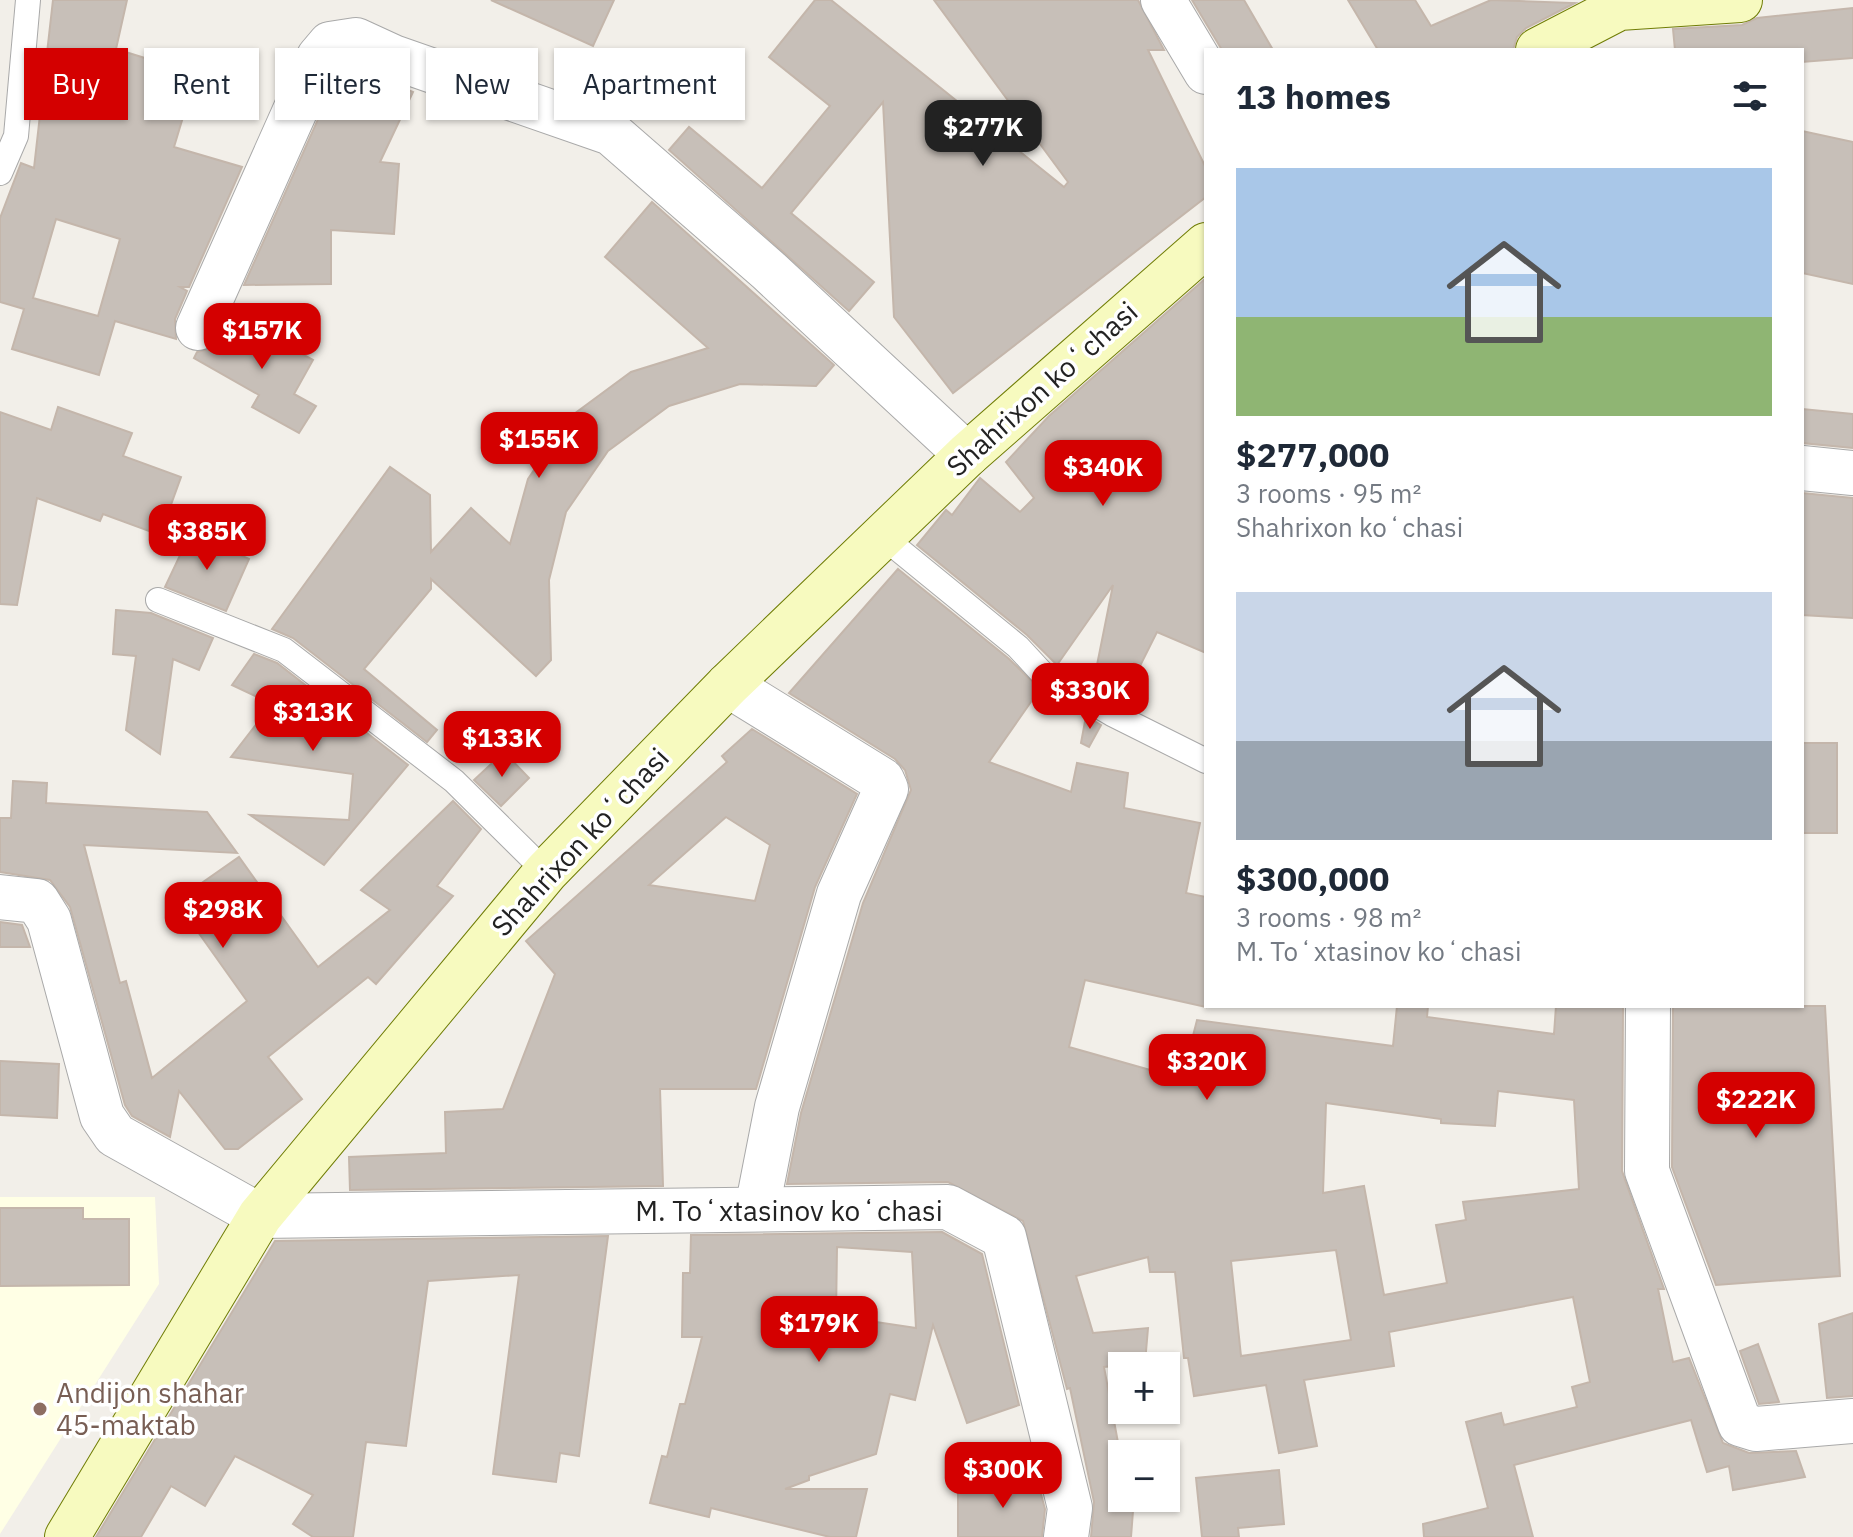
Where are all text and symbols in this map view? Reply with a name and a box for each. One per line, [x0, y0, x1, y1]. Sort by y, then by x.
chip: Buy [24, 48, 128, 120]
chip: Rent [144, 48, 259, 120]
chip: Filters [275, 48, 410, 120]
chip: New [426, 48, 538, 120]
chip: Apartment [554, 48, 745, 120]
text: 13 homes [1236, 74, 1391, 118]
icon: filters [1728, 74, 1772, 118]
pin: $277K [927, 100, 1039, 168]
text: $277K [943, 109, 1023, 143]
icon: home [1432, 220, 1576, 364]
street label: Shahrixon koʻchasi [938, 293, 1145, 484]
pin: $157K [206, 303, 318, 371]
text: $157K [222, 312, 302, 346]
pin: $155K [483, 412, 595, 480]
text: $155K [499, 421, 579, 455]
text: $277,000 [1236, 432, 1389, 476]
pin: $340K [1047, 440, 1159, 508]
text: $340K [1063, 449, 1143, 483]
text: 3 rooms · 95 m² [1236, 476, 1421, 510]
pin: $385K [151, 504, 263, 572]
text: Shahrixon koʻchasi [1236, 510, 1463, 544]
text: $385K [167, 513, 247, 547]
icon: home [1432, 644, 1576, 788]
pin: $330K [1034, 663, 1146, 731]
text: $330K [1050, 672, 1130, 706]
pin: $313K [257, 685, 369, 753]
text: $313K [273, 694, 353, 728]
pin: $133K [446, 711, 558, 779]
text: $133K [462, 720, 542, 754]
street label: Shahrixon koʻchasi [483, 740, 677, 944]
text: $300,000 [1236, 856, 1389, 900]
pin: $298K [167, 882, 279, 950]
text: $298K [183, 891, 263, 925]
text: 3 rooms · 98 m² [1236, 900, 1421, 934]
text: M. Toʻxtasinov koʻchasi [1236, 934, 1521, 968]
pin: $320K [1151, 1034, 1263, 1102]
text: $320K [1167, 1043, 1247, 1077]
pin: $222K [1700, 1072, 1812, 1140]
text: $222K [1716, 1081, 1796, 1115]
street label: M. Toʻxtasinov koʻchasi [635, 1192, 943, 1229]
pin: $179K [763, 1296, 875, 1364]
text: $179K [779, 1305, 859, 1339]
map controls [1108, 1352, 1180, 1512]
button: + [1108, 1352, 1180, 1424]
place label: Andijon shahar 45-maktab [56, 1374, 244, 1443]
marker: Andijon shahar 45-maktab [31, 1400, 49, 1418]
button: − [1108, 1440, 1180, 1512]
pin: $300K [947, 1442, 1059, 1510]
text: $300K [963, 1451, 1043, 1485]

